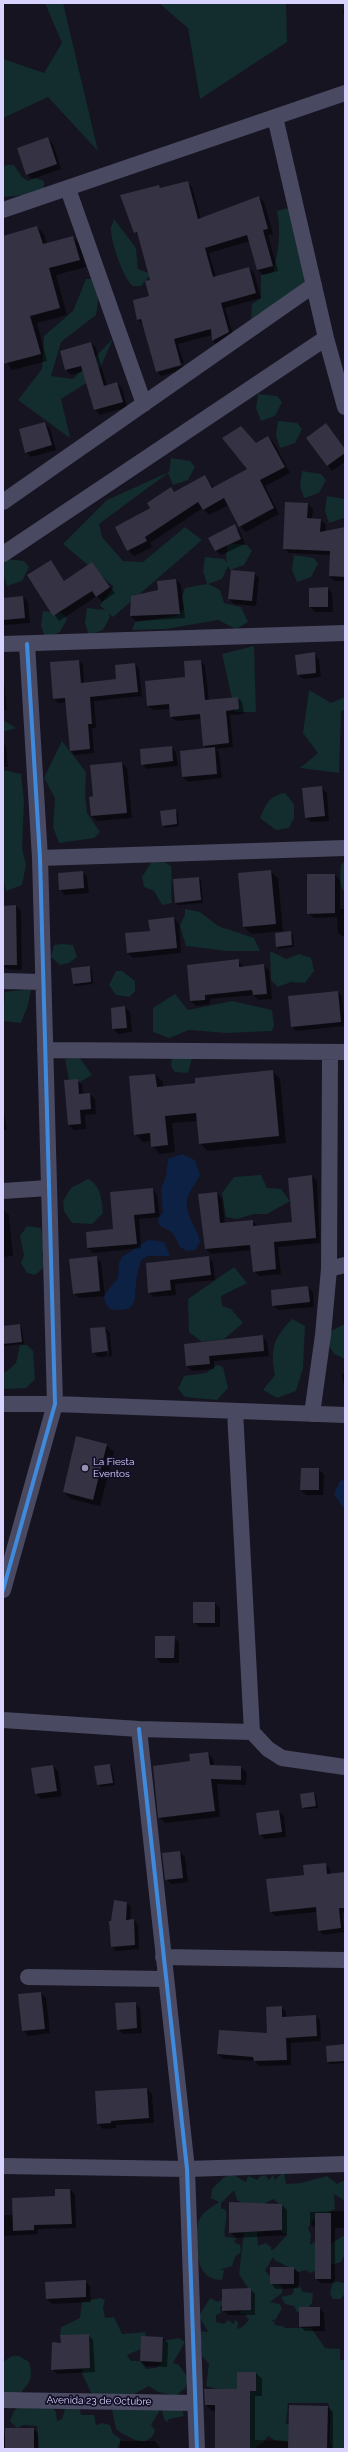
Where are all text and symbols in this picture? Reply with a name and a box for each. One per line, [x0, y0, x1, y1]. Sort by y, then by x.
place label: La Fiesta Eventos [93, 1456, 134, 1480]
marker: La Fiesta Eventos [80, 1463, 90, 1473]
street label: Avenida 23 de Octubre [46, 2394, 152, 2408]

